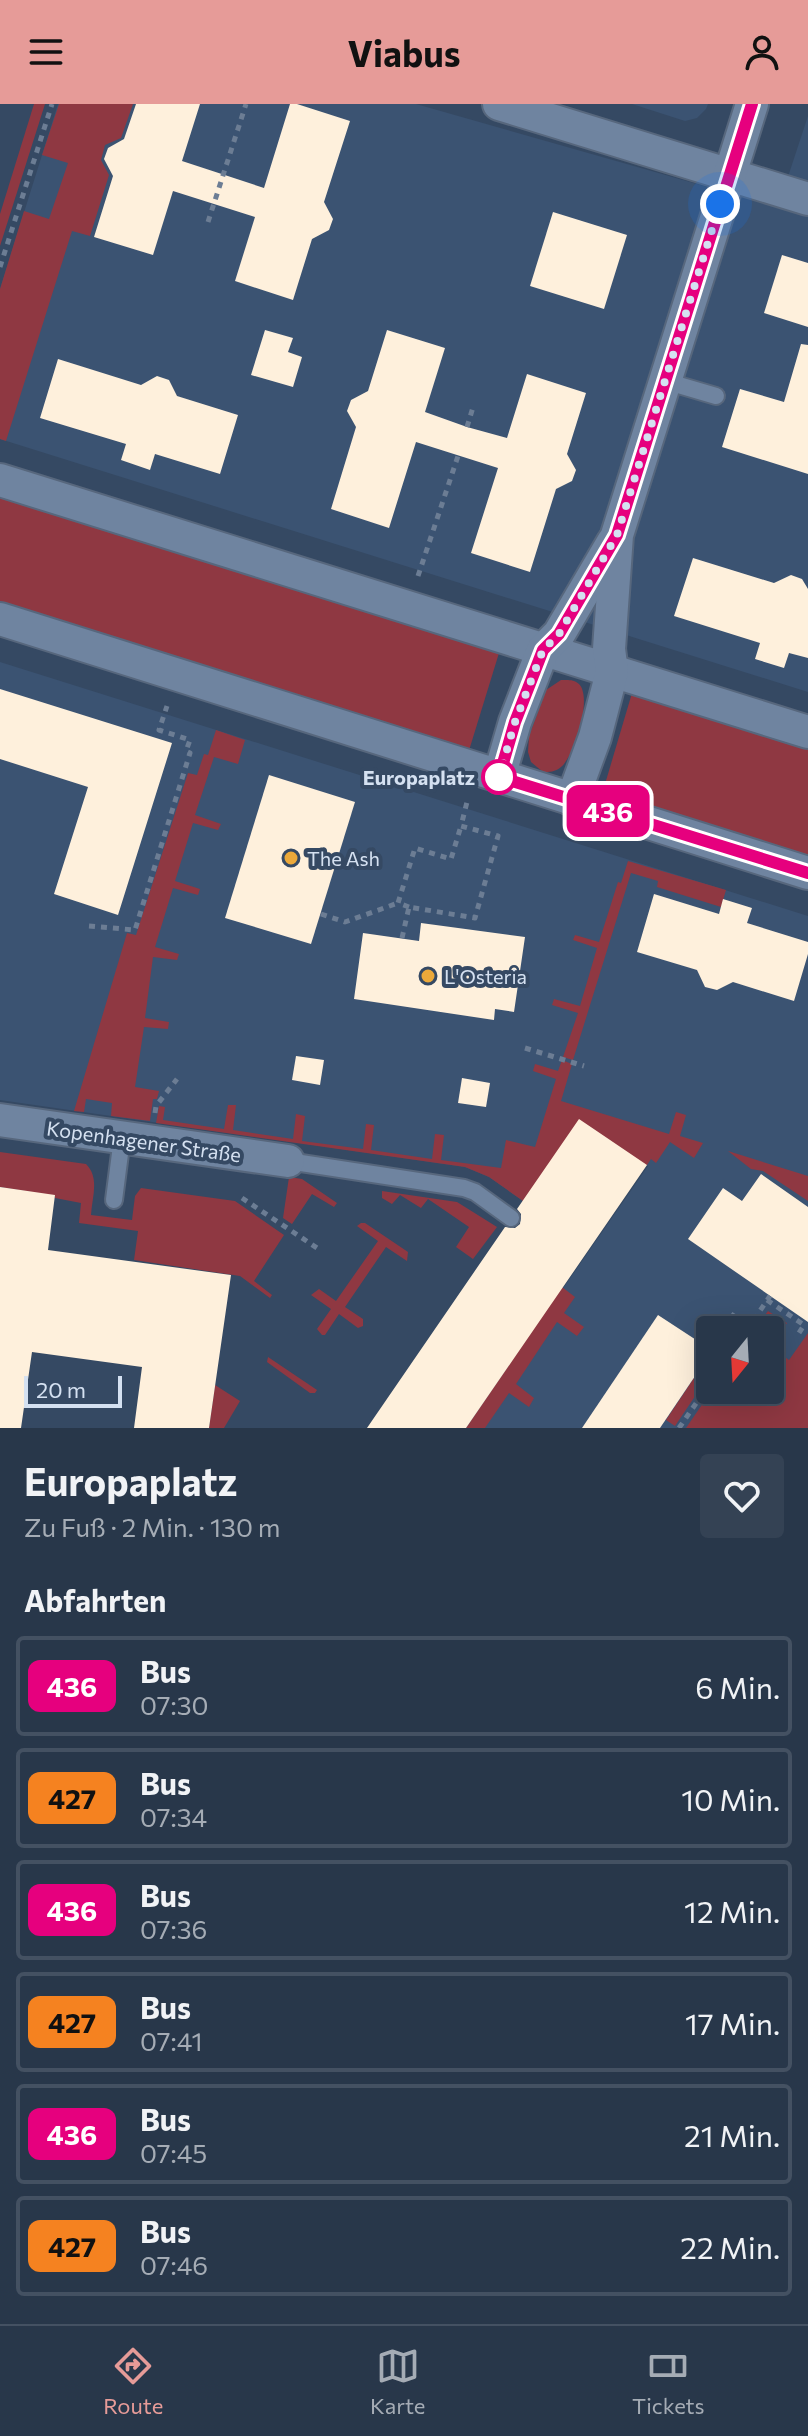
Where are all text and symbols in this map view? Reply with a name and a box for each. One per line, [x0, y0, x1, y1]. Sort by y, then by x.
icon: menu [24, 30, 68, 74]
text: Viabus [347, 30, 461, 74]
icon: person [740, 30, 784, 74]
your location [700, 184, 740, 224]
marker: Europaplatz [482, 760, 516, 794]
place label: Europaplatz [363, 765, 475, 789]
line badge: 436 [562, 785, 654, 837]
text: 436 [583, 794, 633, 828]
place label: The Ash [307, 846, 380, 870]
marker: The Ash [282, 849, 300, 867]
place label: L'Osteria [444, 964, 527, 988]
marker: L'Osteria [419, 967, 437, 985]
street label: Kopenhagener Straße [45, 1115, 243, 1167]
north arrow [696, 1316, 784, 1404]
map controls [696, 1316, 784, 1404]
scale bar [24, 1372, 122, 1408]
text: 20 m [36, 1376, 86, 1403]
button: heart [700, 1454, 784, 1538]
text: Europaplatz [24, 1457, 237, 1504]
text: Zu Fuß · 2 Min. · 130 m [24, 1511, 281, 1542]
text: Abfahrten [24, 1581, 166, 1618]
text: Bus [140, 1652, 191, 1689]
text: 6 Min. [695, 1668, 780, 1705]
text: 436 [47, 1669, 97, 1703]
text: 07:30 [140, 1689, 209, 1720]
text: Bus [140, 1764, 191, 1801]
text: 10 Min. [681, 1780, 780, 1817]
text: 427 [48, 1781, 96, 1815]
text: 07:34 [140, 1801, 207, 1832]
text: Bus [140, 1876, 191, 1913]
text: 12 Min. [684, 1892, 780, 1929]
text: 436 [47, 1893, 97, 1927]
text: 07:36 [140, 1913, 207, 1944]
text: Bus [140, 1988, 191, 2025]
text: 17 Min. [685, 2004, 780, 2041]
text: 427 [48, 2005, 96, 2039]
text: 07:41 [140, 2025, 203, 2056]
text: Bus [140, 2100, 191, 2137]
text: 21 Min. [684, 2116, 780, 2153]
text: 436 [47, 2117, 97, 2151]
text: 07:45 [140, 2137, 207, 2168]
text: Bus [140, 2212, 191, 2249]
text: 22 Min. [680, 2228, 780, 2265]
text: 427 [48, 2229, 96, 2263]
text: 07:46 [140, 2249, 208, 2280]
tab: Route [103, 2344, 163, 2419]
tab: Karte [370, 2344, 425, 2419]
tab: Tickets [632, 2344, 705, 2419]

